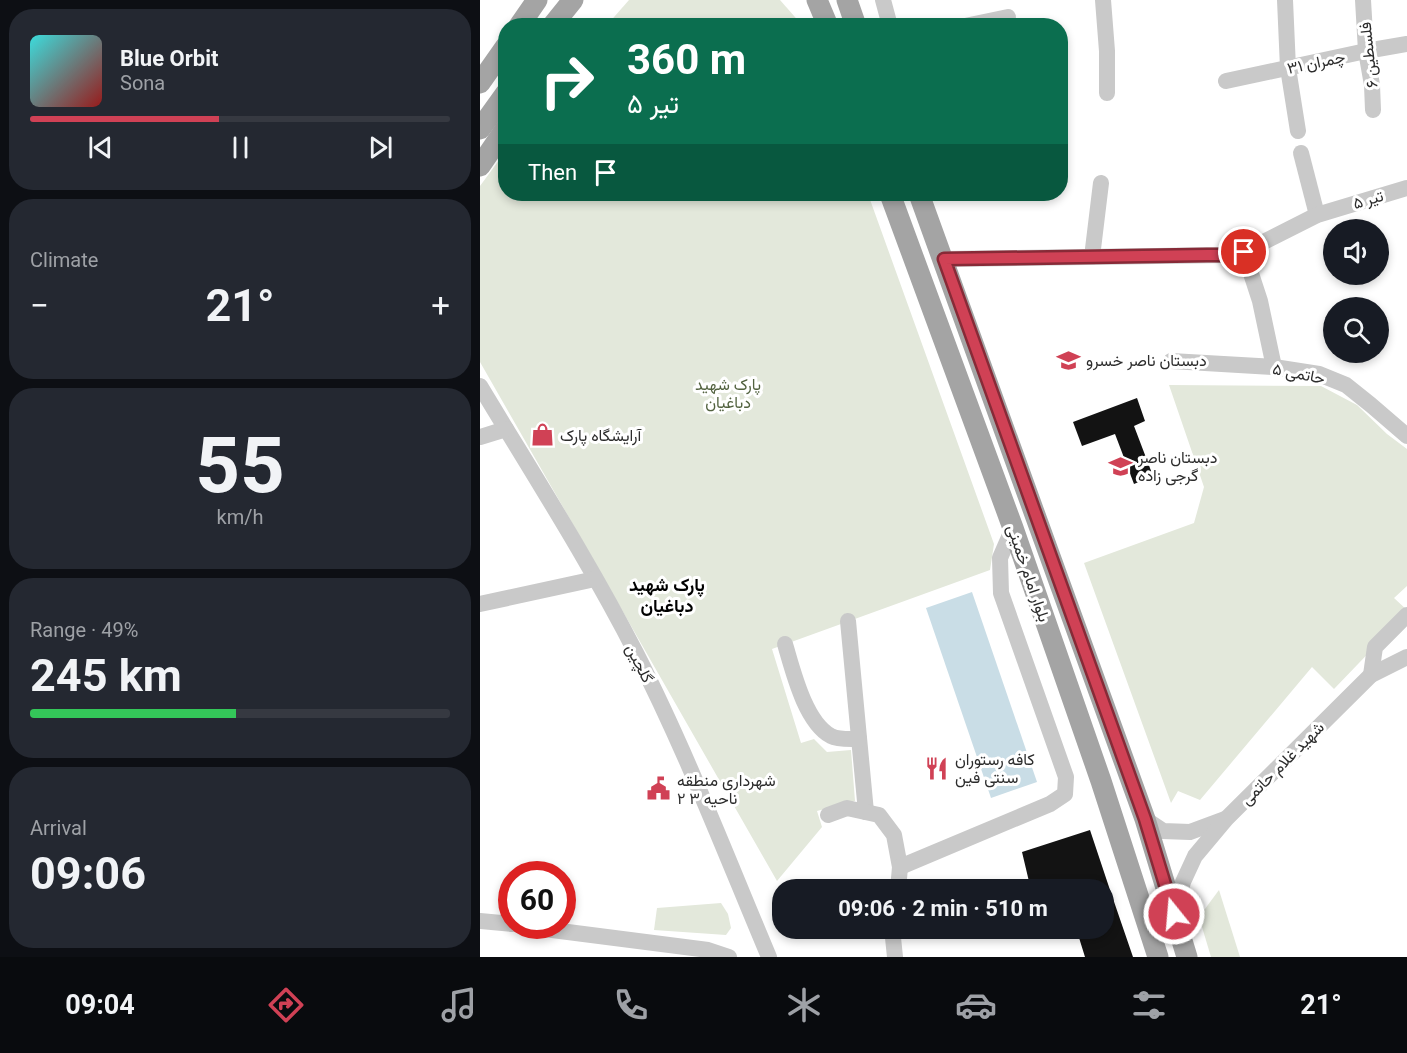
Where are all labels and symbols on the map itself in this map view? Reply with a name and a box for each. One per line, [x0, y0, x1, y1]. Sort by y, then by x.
street label: فلسطین ۶ [1356, 21, 1382, 89]
street label: چمران ۳۱ [1285, 47, 1347, 80]
street label: تیر ۵ [1351, 186, 1386, 214]
pin [1218, 226, 1269, 277]
school or university icon: دبستان ناصر خسرو [1055, 347, 1081, 373]
place label: دبستان ناصر خسرو [1086, 351, 1207, 371]
street label: حاتمی ۵ [1271, 359, 1327, 389]
park label: پارک شهید دباغیان [695, 375, 761, 412]
shop icon: آرایشگاه پارک [529, 422, 555, 448]
place label: آرایشگاه پارک [560, 426, 643, 447]
place label: دبستان ناصر گرجی زاده [1137, 448, 1217, 486]
school or university icon: دبستان ناصر گرجی زاده [1107, 453, 1133, 479]
street label: بلوار امام خمینی [1002, 522, 1054, 625]
district label: پارک شهید دباغیان [629, 574, 705, 617]
street label: گلچین [620, 641, 657, 687]
street label: شهید غلام حاتمی [1237, 718, 1329, 810]
place label: کافه رستوران سنتی فین [955, 750, 1034, 788]
restaurant icon: کافه رستوران سنتی فین [924, 755, 950, 781]
place label: شهرداری منطقه ۲ ناحیه ۳ [677, 771, 776, 808]
public building icon: شهرداری منطقه ۲ ناحیه ۳ [646, 776, 672, 802]
speed limit sign: 60 [498, 861, 576, 939]
position arrow [1142, 882, 1206, 946]

